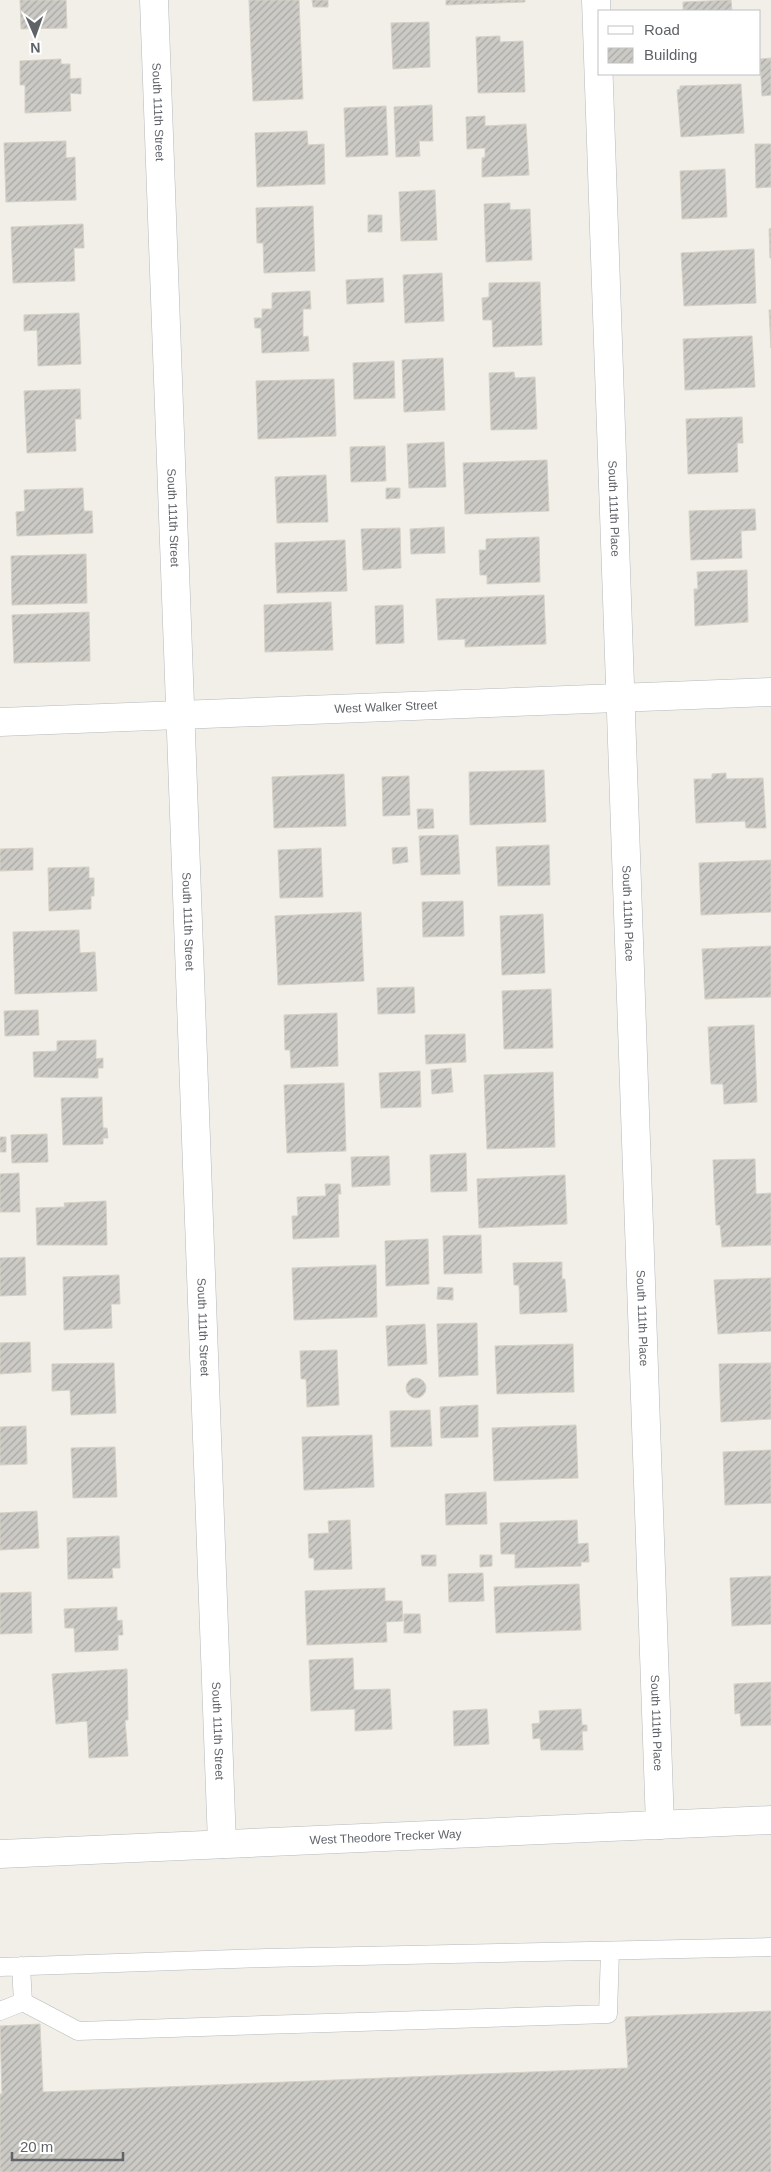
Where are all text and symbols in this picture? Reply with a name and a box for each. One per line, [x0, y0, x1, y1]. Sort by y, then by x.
north arrow [10, 10, 60, 60]
legend [598, 10, 761, 75]
text: Road [644, 21, 680, 38]
text: N [30, 40, 41, 56]
text: Building [644, 46, 697, 63]
street label: South 111th Street [149, 62, 167, 162]
street label: South 111th Place [605, 460, 623, 557]
street label: South 111th Street [164, 468, 182, 568]
street label: West Walker Street [334, 698, 438, 716]
street label: South 111th Place [619, 865, 637, 962]
street label: South 111th Street [179, 872, 197, 972]
street label: South 111th Place [634, 1270, 651, 1367]
street label: South 111th Street [194, 1278, 212, 1377]
street label: South 111th Place [648, 1674, 665, 1772]
street label: South 111th Street [209, 1681, 227, 1781]
street label: West Theodore Trecker Way [309, 1827, 462, 1847]
scale bar [12, 2130, 124, 2162]
text: 20 m [20, 2138, 53, 2155]

